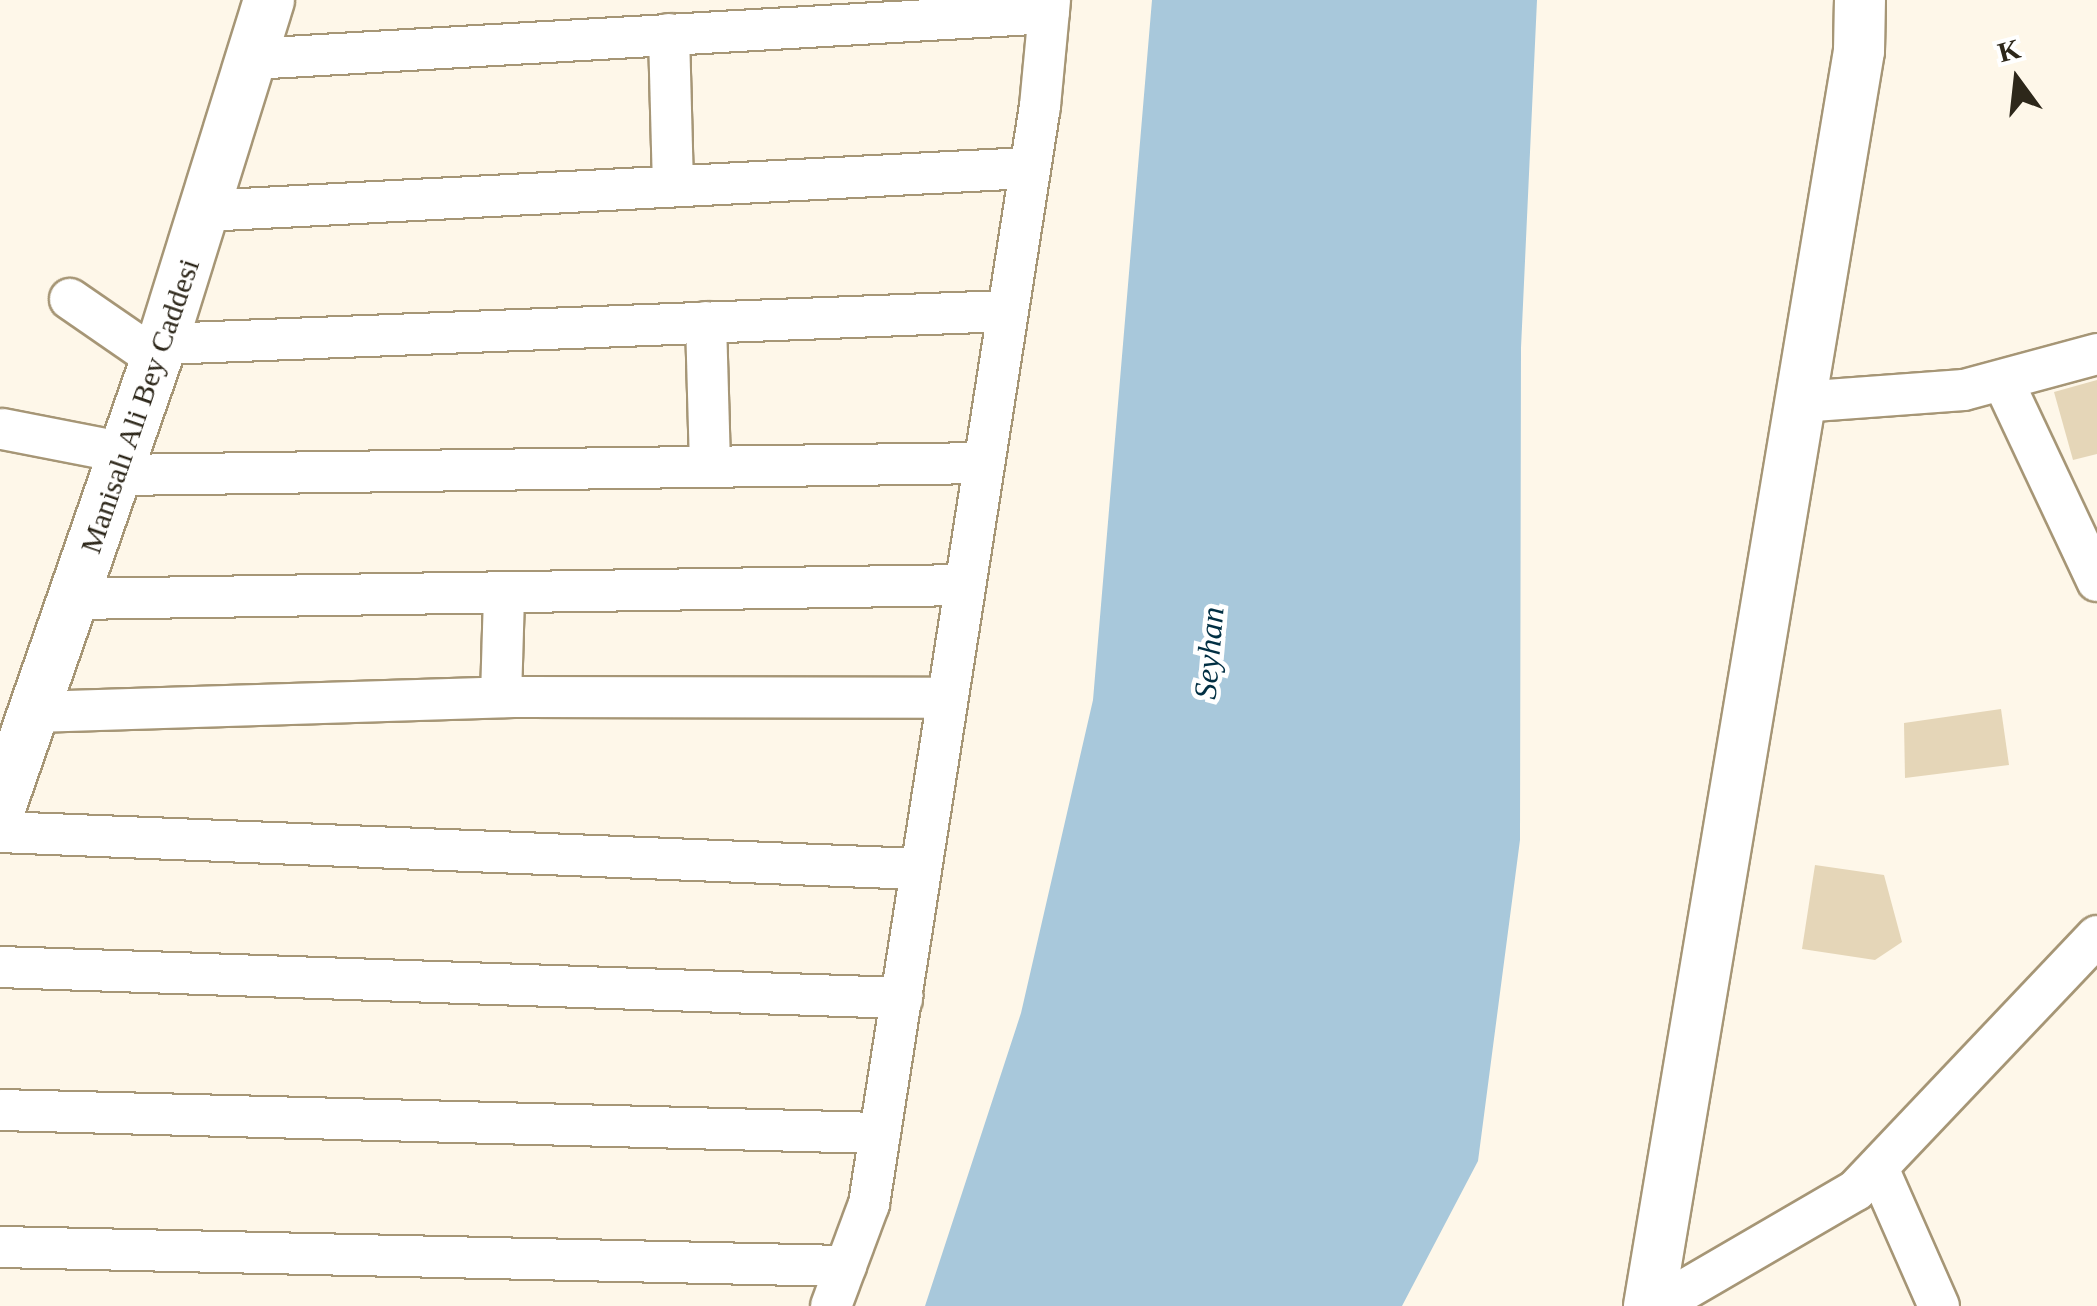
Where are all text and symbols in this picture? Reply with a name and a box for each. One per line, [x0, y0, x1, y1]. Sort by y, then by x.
north arrow [1967, 30, 2067, 130]
text: K [1995, 33, 2024, 68]
street label: Manisalı Ali Bey Caddesi [72, 253, 208, 559]
water label: Seyhan [1186, 605, 1232, 701]

